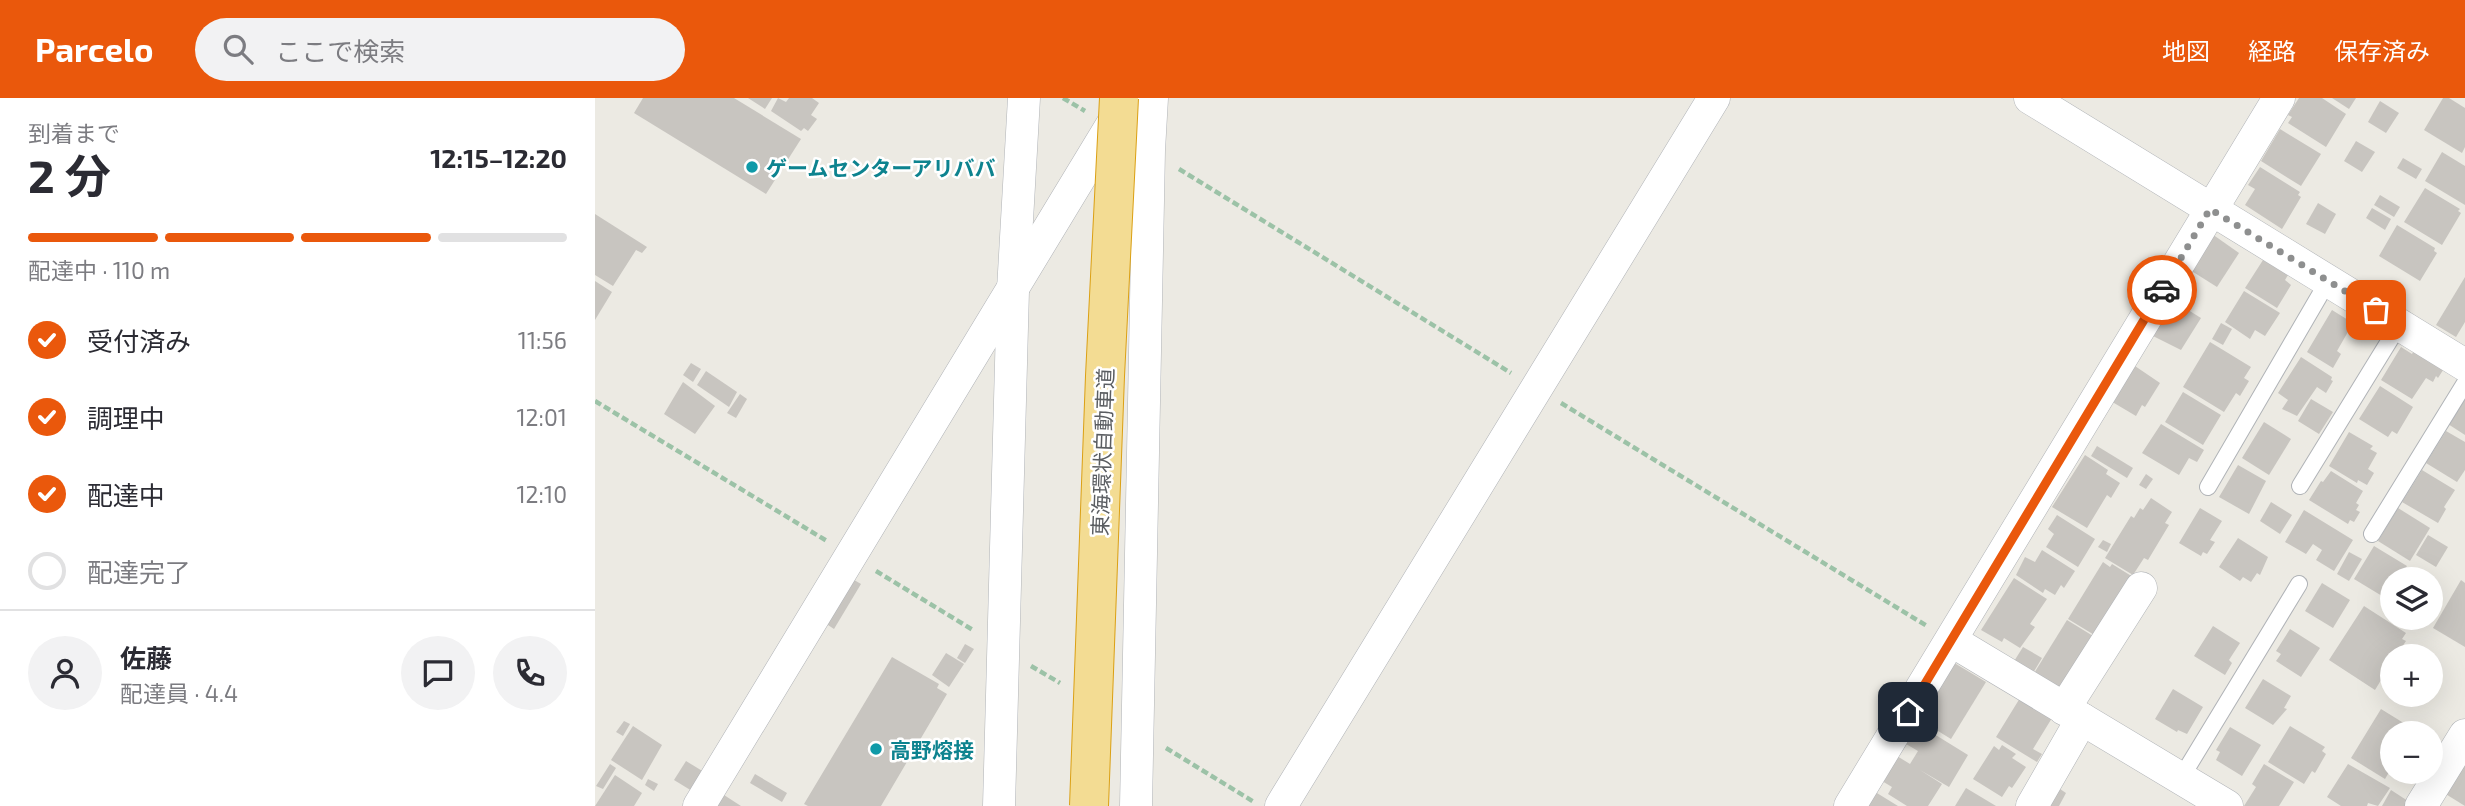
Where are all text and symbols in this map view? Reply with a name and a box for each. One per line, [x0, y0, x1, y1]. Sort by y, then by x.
search box [195, 18, 685, 81]
text: Parcelo [35, 29, 153, 69]
icon: search [219, 30, 257, 68]
text: ここで検索 [275, 35, 405, 66]
text: 地図 [2162, 36, 2210, 65]
text: 経路 [2248, 36, 2296, 65]
text: 保存済み [2334, 36, 2430, 65]
text: 到着まで [28, 119, 120, 147]
text: 12:15–12:20 [430, 142, 567, 173]
text: 2 分 [28, 147, 111, 202]
place label: ゲームセンターアリババ [766, 155, 996, 180]
marker: ゲームセンターアリババ [744, 159, 760, 175]
courier [2127, 255, 2197, 325]
text: 配達中 · 110 m [28, 256, 170, 284]
icon: car [2143, 271, 2181, 309]
pin [2346, 280, 2406, 340]
icon: bag [2357, 291, 2395, 329]
icon: check [28, 321, 66, 359]
text: 受付済み [87, 325, 191, 356]
text: 11:56 [518, 326, 567, 354]
street label: 東海環状自動車道 [1087, 368, 1117, 536]
icon: check [28, 398, 66, 436]
text: 調理中 [87, 402, 165, 433]
text: 12:01 [516, 403, 567, 431]
icon: check [28, 475, 66, 513]
text: 配達中 [87, 479, 165, 510]
text: 12:10 [516, 480, 567, 508]
text: 配達完了 [87, 556, 191, 587]
map controls [2380, 567, 2443, 784]
button: layers [2380, 567, 2443, 630]
button: person [28, 636, 102, 710]
button: chat [401, 636, 475, 710]
button: phone [493, 636, 567, 710]
text: 佐藤 [120, 642, 172, 673]
button: + [2380, 644, 2443, 707]
text: 配達員 · 4.4 [120, 679, 238, 707]
pin [1878, 682, 1938, 742]
icon: home [1889, 693, 1927, 731]
button: − [2380, 721, 2443, 784]
place label: 高野熔接 [890, 737, 974, 762]
marker: 高野熔接 [868, 741, 884, 757]

